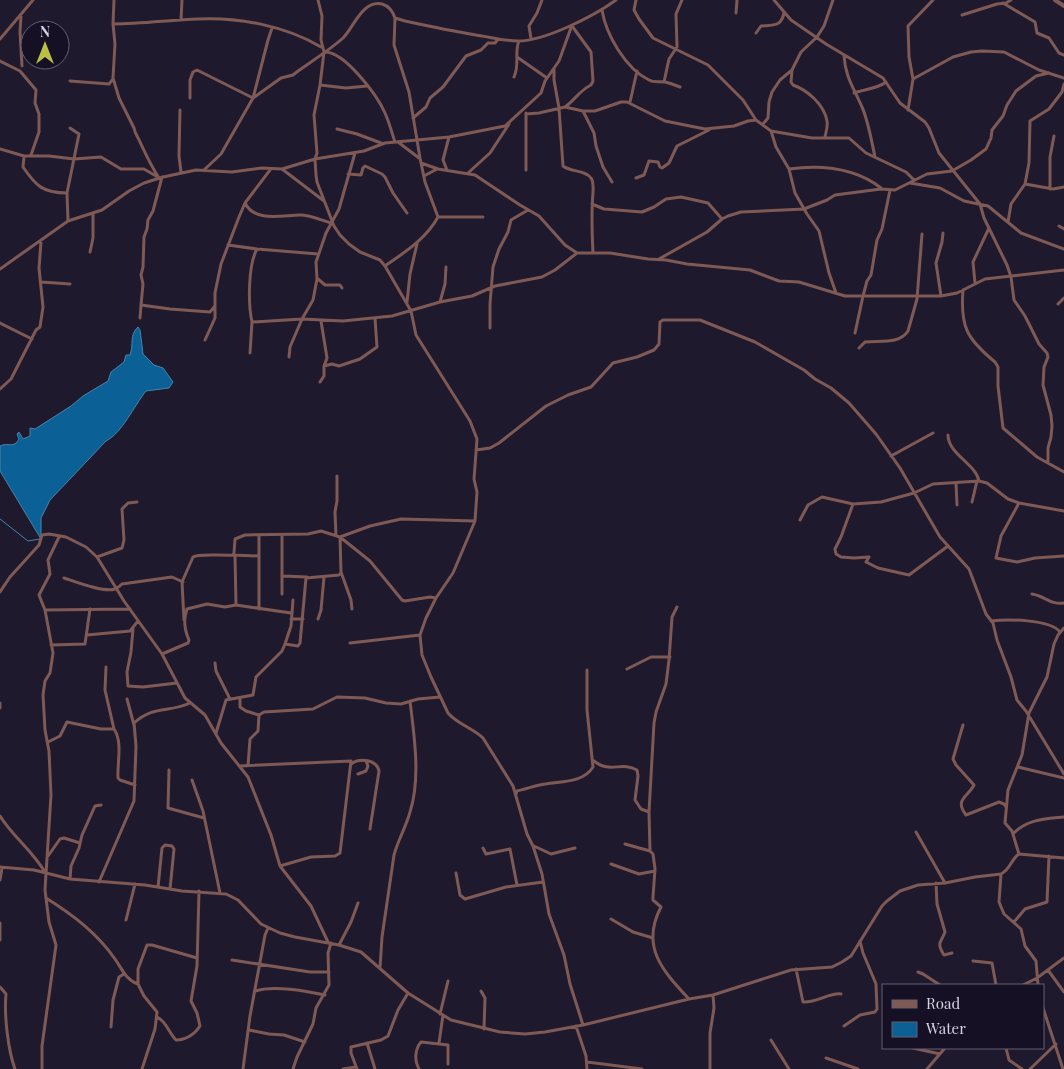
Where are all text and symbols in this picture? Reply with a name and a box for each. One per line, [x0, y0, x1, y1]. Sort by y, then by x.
north arrow [20, 20, 70, 70]
text: N [40, 22, 50, 41]
legend [882, 984, 1044, 1049]
text: Road [926, 993, 960, 1013]
text: Water [925, 1018, 966, 1038]

